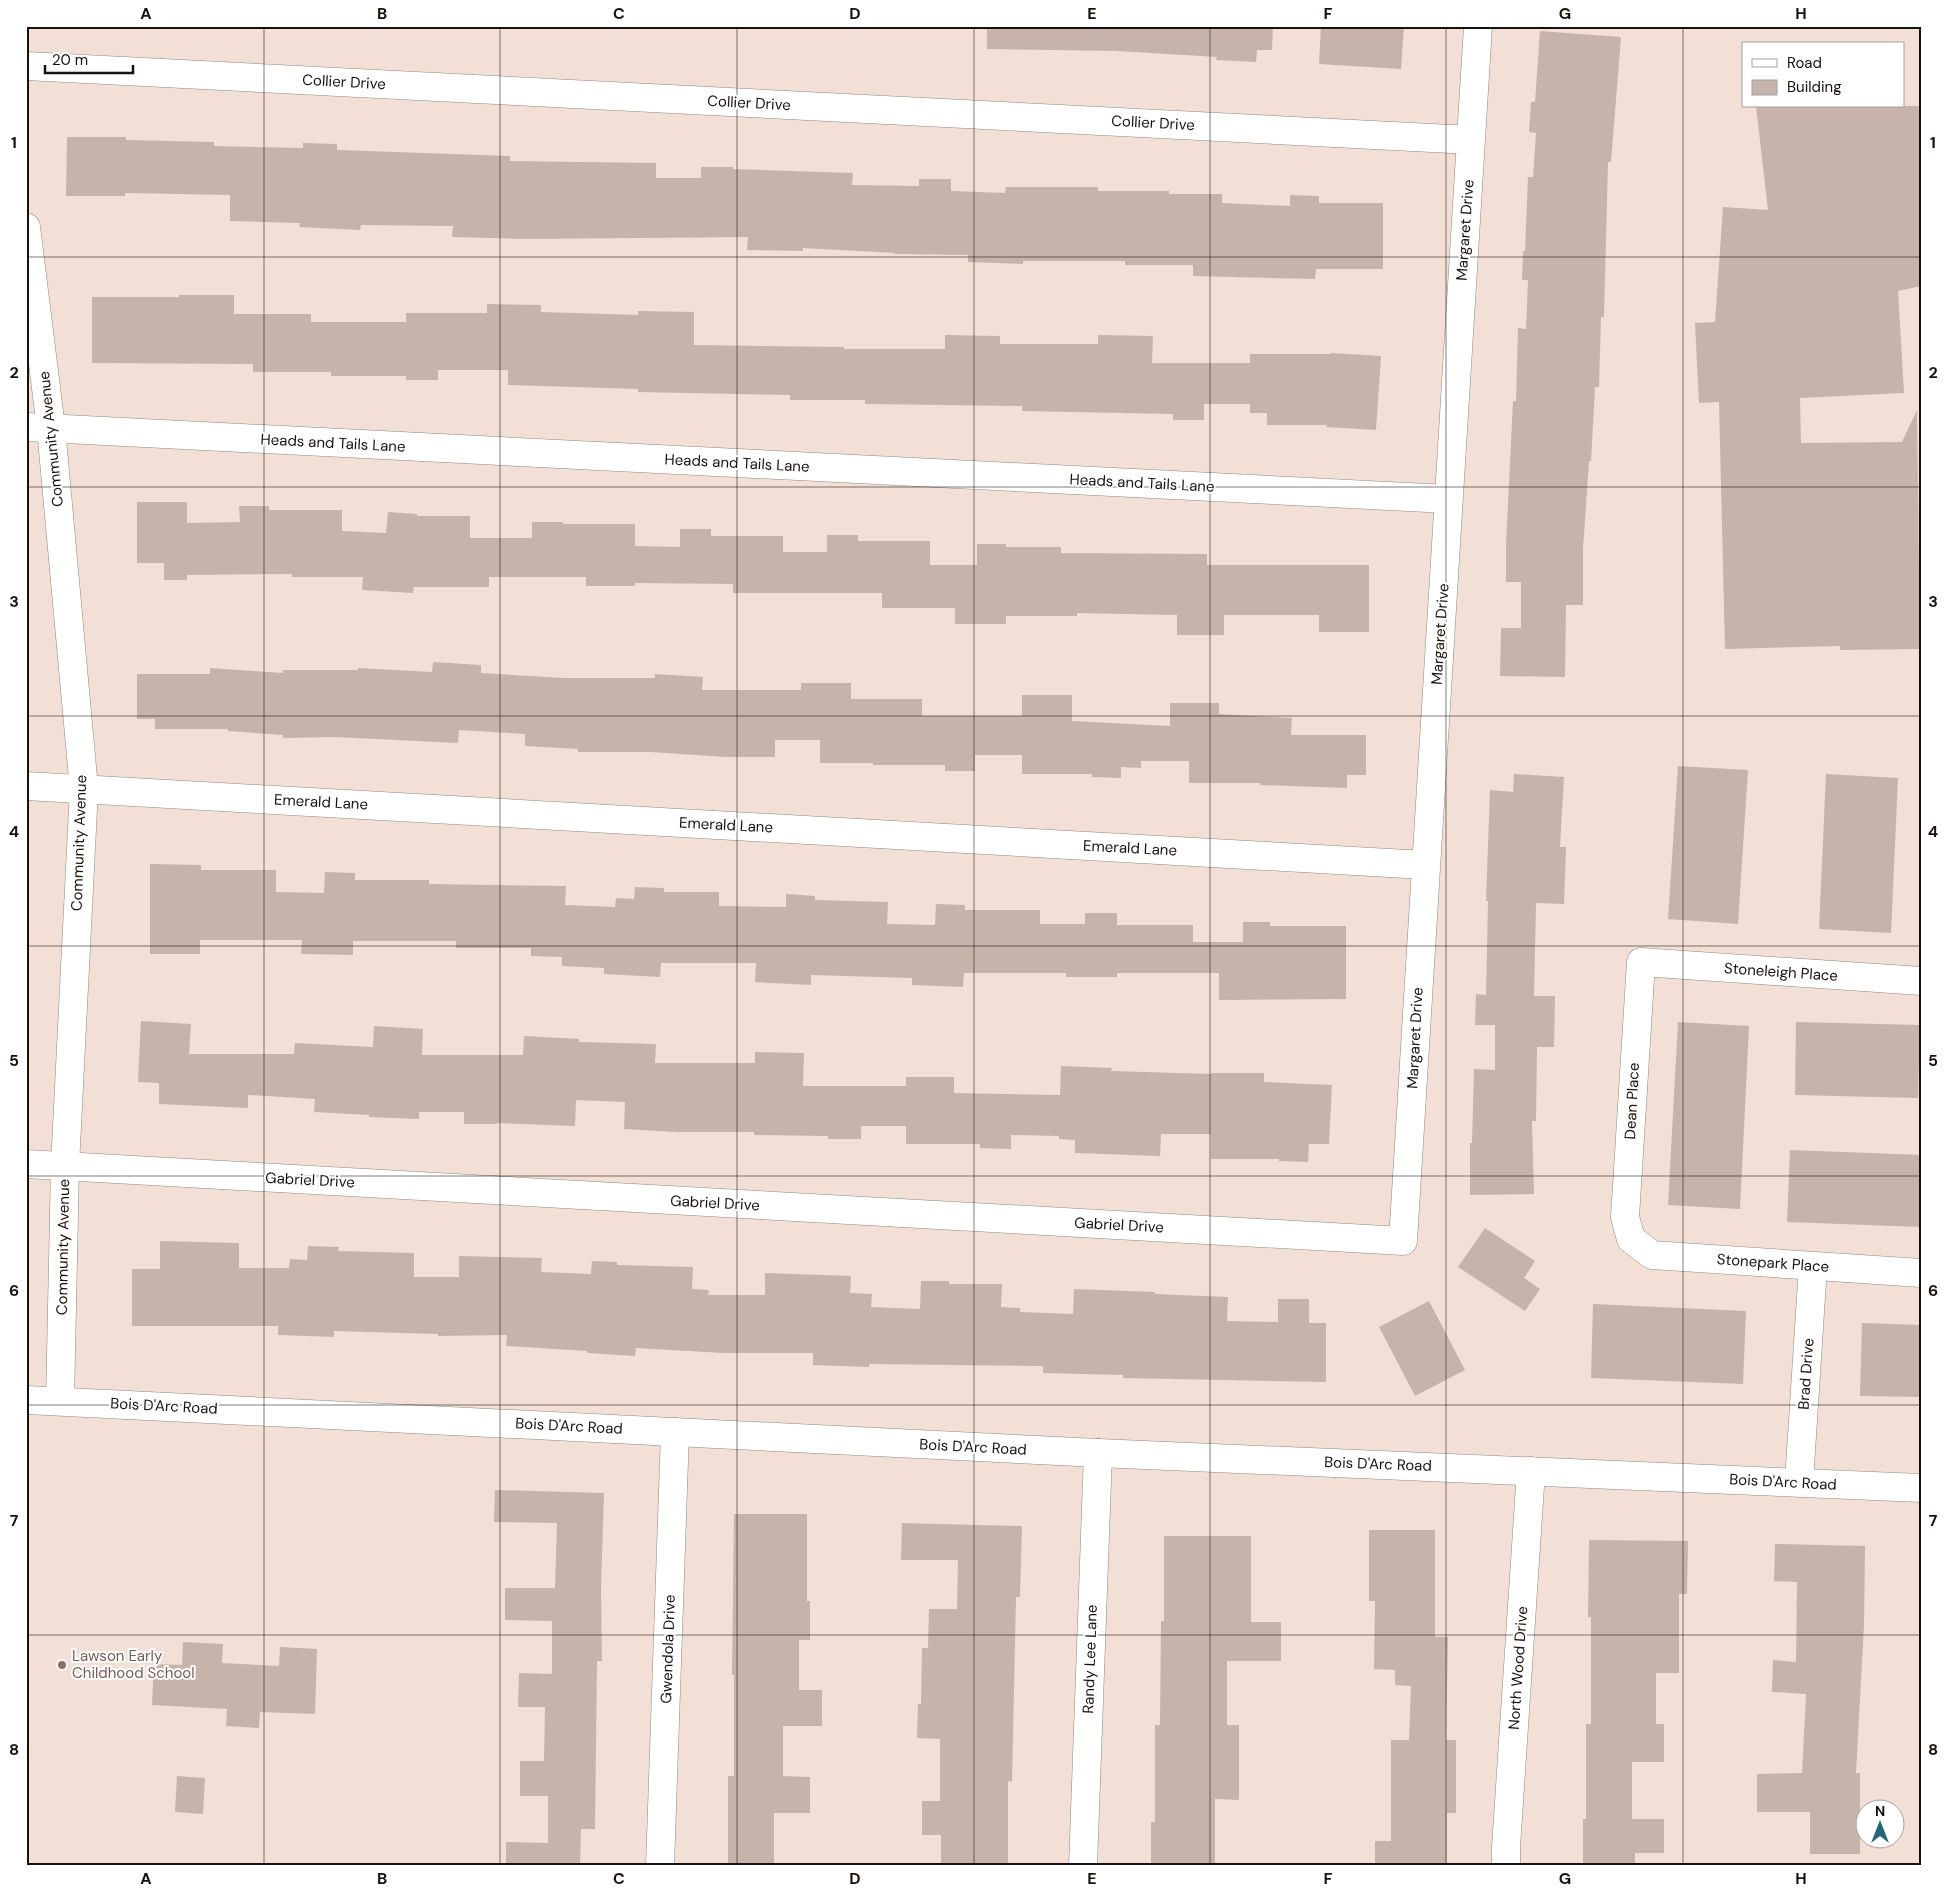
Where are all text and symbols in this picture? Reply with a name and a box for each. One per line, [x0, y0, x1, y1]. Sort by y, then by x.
text: A [140, 3, 152, 24]
text: B [377, 3, 387, 24]
text: C [613, 3, 625, 24]
text: D [849, 3, 861, 24]
text: E [1087, 3, 1097, 24]
text: F [1324, 3, 1333, 24]
text: G [1559, 3, 1571, 24]
text: H [1795, 3, 1807, 24]
scale bar [45, 42, 132, 74]
legend [1742, 42, 1904, 108]
text: 20 m [52, 50, 88, 70]
text: Road [1787, 53, 1822, 73]
street label: Collier Drive [302, 70, 386, 94]
text: Building [1787, 77, 1842, 97]
street label: Collier Drive [707, 91, 791, 115]
street label: Collier Drive [1111, 111, 1195, 135]
text: 1 [11, 132, 17, 153]
text: 1 [1930, 132, 1936, 153]
street label: Margaret Drive [1451, 179, 1479, 281]
text: 2 [9, 362, 19, 383]
text: 2 [1928, 362, 1938, 383]
street label: Community Avenue [34, 370, 68, 508]
street label: Heads and Tails Lane [260, 429, 406, 457]
street label: Heads and Tails Lane [664, 449, 810, 477]
street label: Heads and Tails Lane [1069, 469, 1215, 497]
street label: Margaret Drive [1426, 583, 1454, 685]
text: 3 [9, 591, 19, 612]
text: 3 [1928, 591, 1938, 612]
street label: Community Avenue [67, 775, 91, 911]
street label: Emerald Lane [274, 790, 368, 814]
street label: Emerald Lane [679, 813, 773, 837]
text: 4 [9, 821, 19, 842]
text: 4 [1928, 821, 1938, 842]
street label: Emerald Lane [1083, 836, 1177, 860]
street label: Stoneleigh Place [1723, 958, 1839, 986]
street label: Margaret Drive [1402, 987, 1428, 1089]
text: 5 [9, 1050, 19, 1071]
text: 5 [1928, 1050, 1938, 1071]
street label: Dean Place [1620, 1062, 1644, 1140]
street label: Gabriel Drive [265, 1168, 355, 1192]
street label: Community Avenue [52, 1179, 74, 1315]
street label: Gabriel Drive [670, 1191, 760, 1215]
street label: Gabriel Drive [1074, 1213, 1164, 1237]
street label: Stonepark Place [1716, 1249, 1830, 1277]
text: 6 [9, 1280, 19, 1301]
text: 6 [1928, 1280, 1938, 1301]
street label: Brad Drive [1794, 1338, 1818, 1410]
street label: Bois D'Arc Road [110, 1393, 218, 1419]
street label: Bois D'Arc Road [515, 1413, 623, 1439]
street label: Bois D'Arc Road [919, 1434, 1027, 1460]
street label: Bois D'Arc Road [1324, 1452, 1432, 1476]
street label: Bois D'Arc Road [1729, 1469, 1837, 1495]
text: 7 [10, 1510, 19, 1531]
text: 7 [1929, 1510, 1938, 1531]
street label: Gwendola Drive [656, 1594, 680, 1704]
street label: Randy Lee Lane [1078, 1604, 1102, 1714]
street label: North Wood Drive [1504, 1606, 1532, 1730]
place label: Lawson Early Childhood School [72, 1646, 195, 1683]
marker: Lawson Early Childhood School [56, 1659, 68, 1671]
text: 8 [9, 1739, 19, 1760]
text: 8 [1928, 1739, 1938, 1760]
north arrow [1854, 1800, 1904, 1850]
text: N [1875, 1802, 1885, 1820]
text: A [140, 1868, 152, 1889]
text: B [377, 1868, 387, 1889]
text: C [613, 1868, 625, 1889]
text: D [849, 1868, 861, 1889]
text: E [1087, 1868, 1097, 1889]
text: F [1324, 1868, 1333, 1889]
text: G [1559, 1868, 1571, 1889]
text: H [1795, 1868, 1807, 1889]

